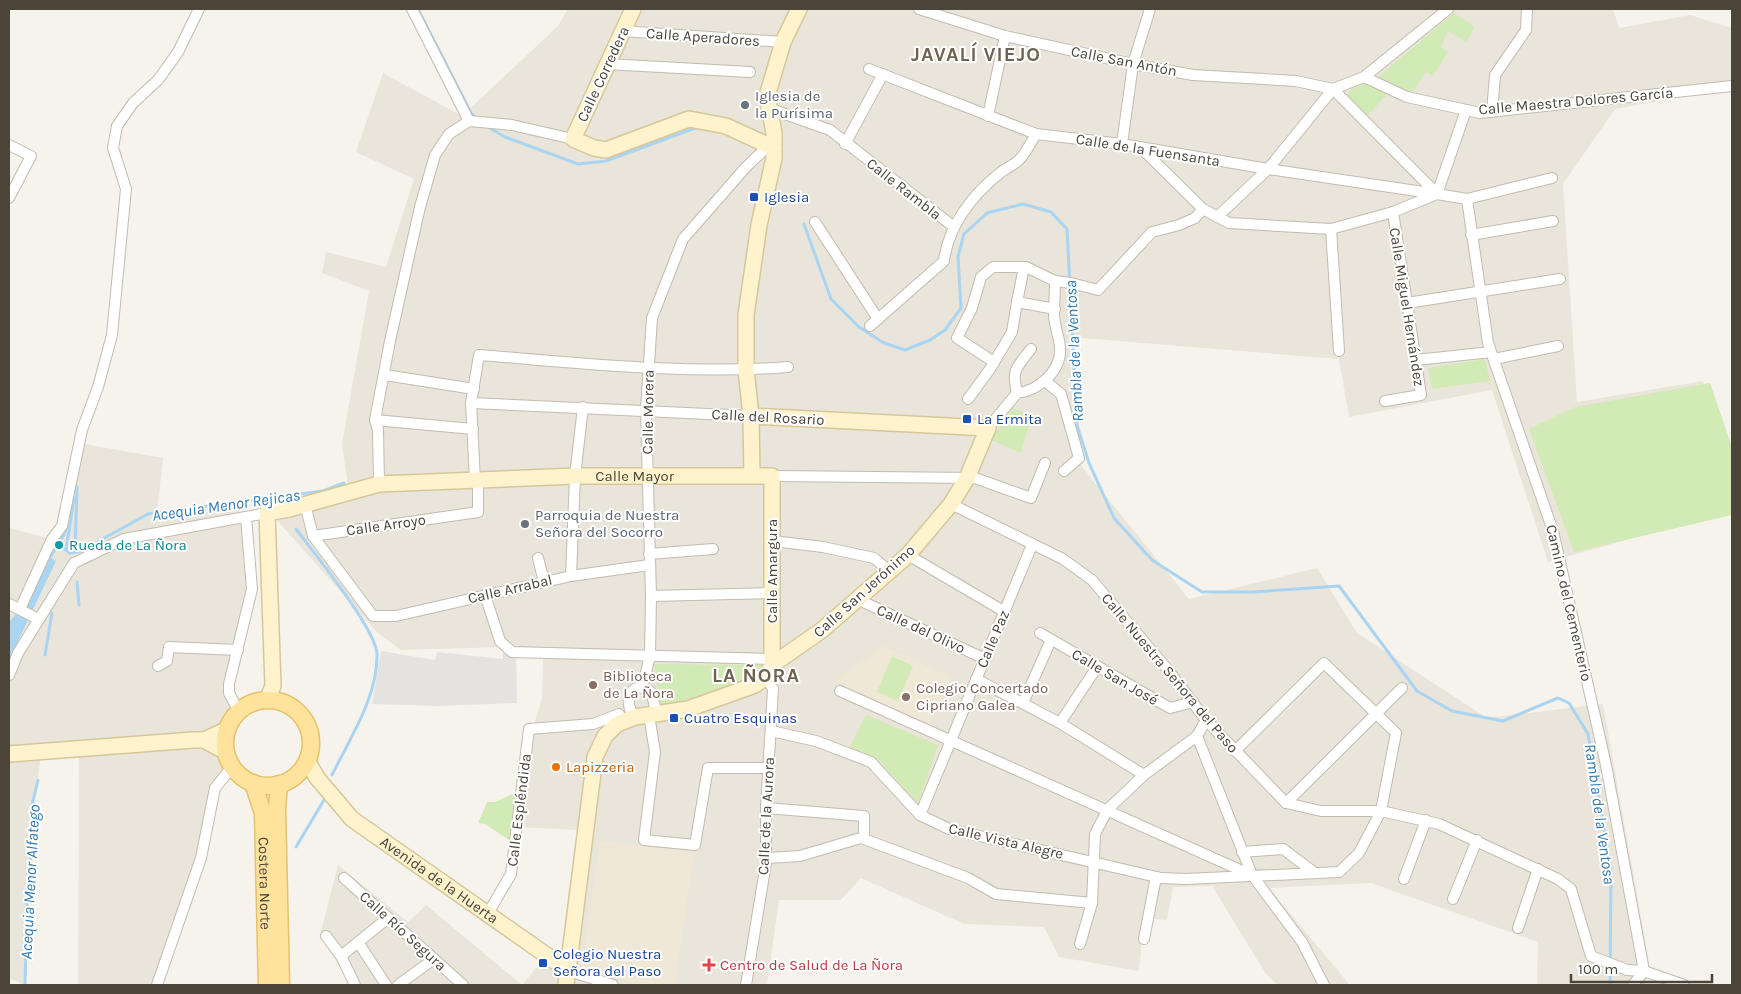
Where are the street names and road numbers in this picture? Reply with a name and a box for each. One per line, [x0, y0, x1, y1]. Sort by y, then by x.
street label: Calle Corredera [573, 23, 633, 125]
street label: Calle Aperadores [646, 24, 760, 50]
street label: Calle San Antón [1069, 42, 1179, 80]
street label: Calle Maestra Dolores García [1478, 84, 1674, 118]
street label: Calle de la Fuensanta [1075, 130, 1221, 170]
street label: Calle Rambla [863, 154, 945, 224]
street label: Calle Miguel Hernández [1386, 226, 1428, 388]
street label: Calle Morera [638, 369, 658, 455]
street label: Calle del Rosario [711, 405, 825, 429]
street label: Calle Mayor [595, 467, 675, 485]
street label: Calle Arroyo [345, 511, 427, 539]
street label: Calle Amargura [763, 519, 781, 623]
street label: Camino del Cementerio [1542, 523, 1596, 683]
street label: Calle San Jerónimo [810, 541, 918, 641]
street label: Calle Arrabal [466, 571, 554, 607]
street label: Calle Nuestra Señora del Paso [1098, 589, 1242, 757]
street label: Calle del Olivo [874, 601, 968, 657]
street label: Calle Paz [973, 608, 1013, 670]
street label: Calle San José [1069, 645, 1161, 709]
street label: Calle Espléndida [503, 752, 535, 868]
street label: Calle de la Aurora [754, 756, 778, 876]
street label: Calle Vista Alegre [947, 819, 1065, 863]
street label: Avenida de la Huerta [377, 832, 502, 928]
street label: Costera Norte [255, 837, 275, 930]
street label: Calle Río Segura [356, 887, 450, 975]

